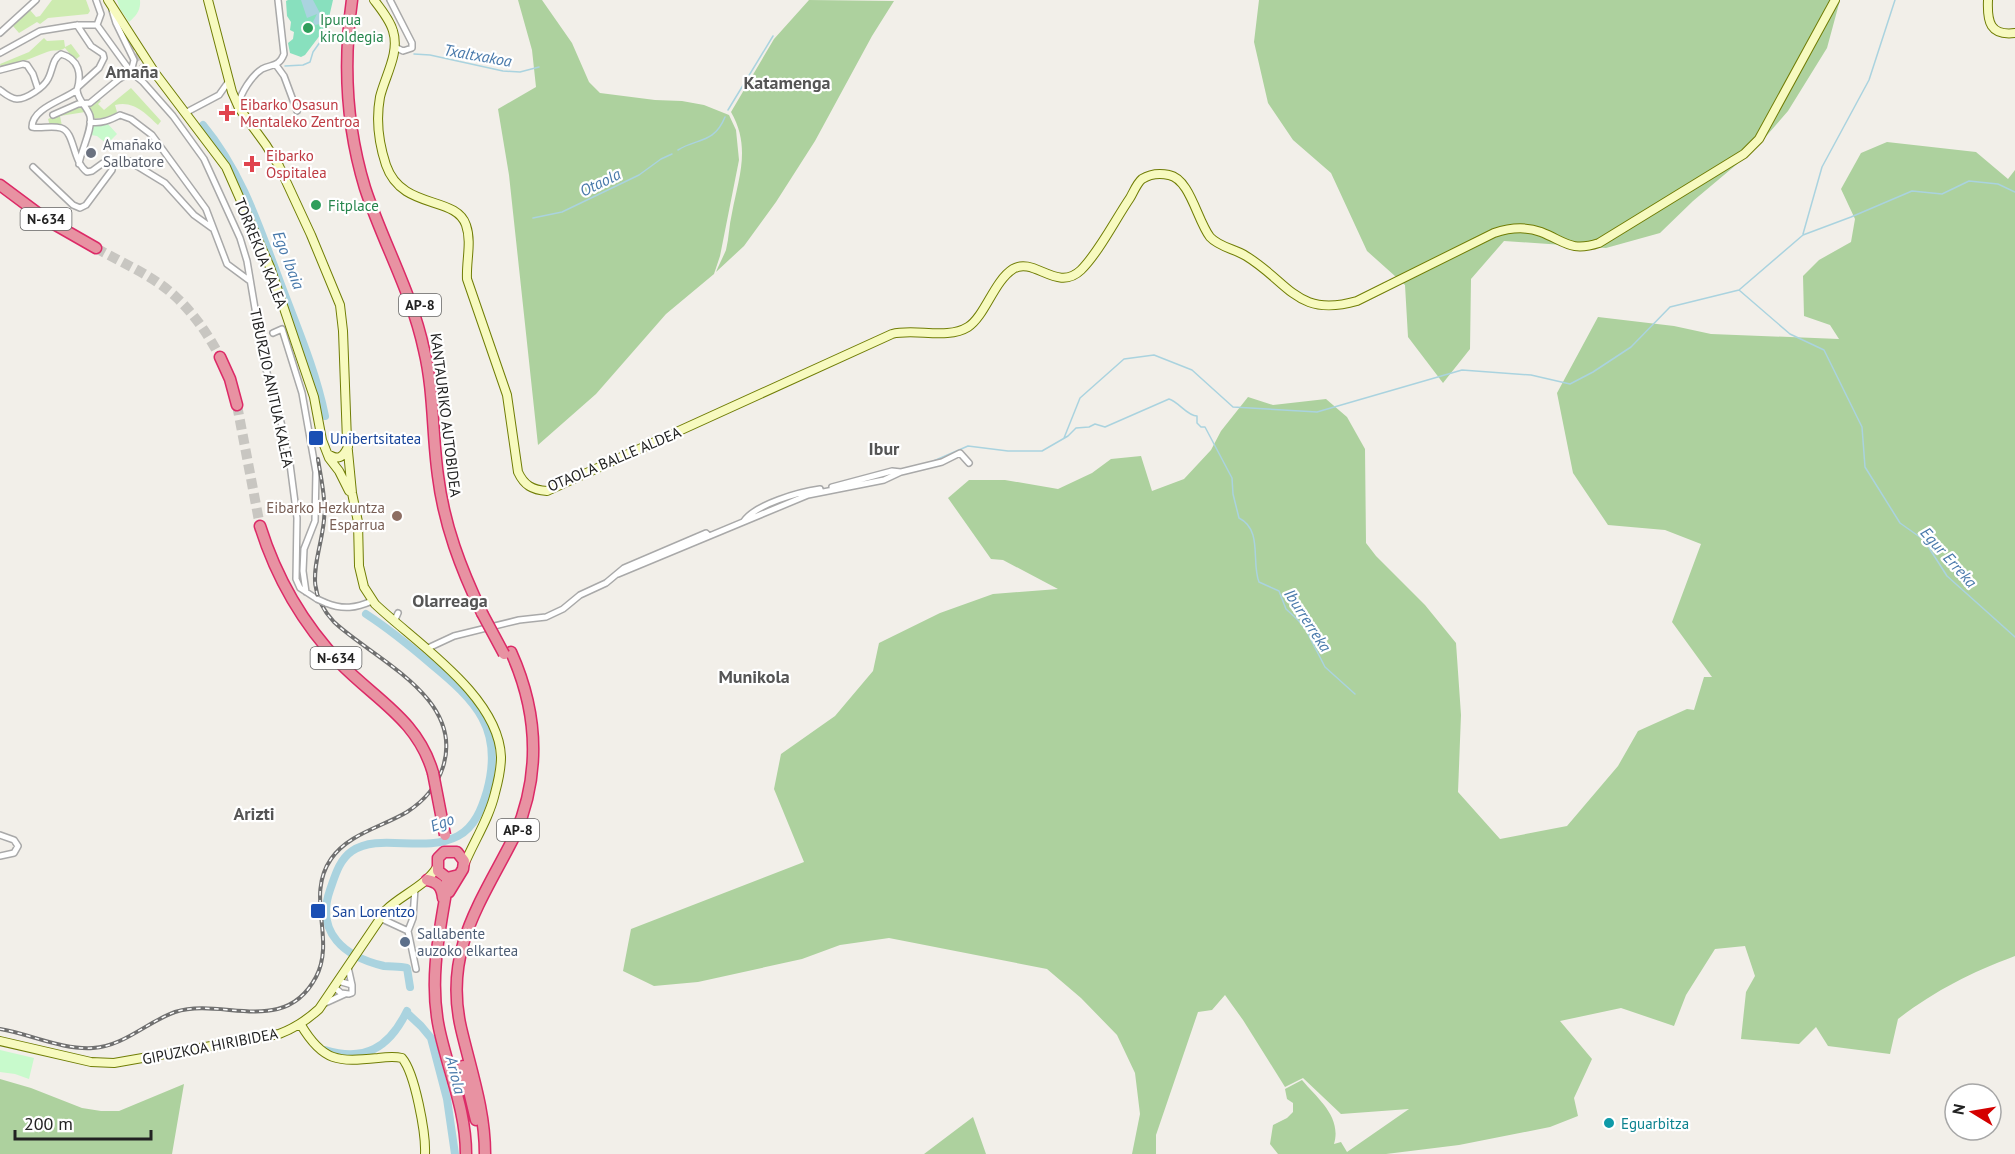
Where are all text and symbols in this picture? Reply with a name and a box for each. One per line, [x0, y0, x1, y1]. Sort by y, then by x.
place label: Ipurua kiroldegia [320, 10, 384, 46]
marker: Ipurua kiroldegia [301, 21, 315, 35]
water label: Txaltxakoa [442, 39, 514, 71]
district label: Amaña [105, 60, 159, 83]
district label: Katamenga [744, 71, 831, 94]
place label: Eibarko Osasun Mentaleko Zentroa [240, 95, 360, 131]
marker: Eibarko Osasun Mentaleko Zentroa [218, 104, 236, 122]
place label: Amañako Salbatore [103, 135, 164, 171]
marker: Amañako Salbatore [84, 146, 98, 160]
place label: Eibarko Ospitalea [266, 146, 327, 182]
marker: Eibarko Ospitalea [243, 155, 261, 173]
water label: Otaola [576, 163, 624, 200]
street label: TORREKUA KALEA [230, 195, 292, 311]
place label: Fitplace [328, 196, 379, 215]
marker: Fitplace [309, 198, 323, 212]
road number: N-634 [20, 208, 72, 230]
water label: Ego Ibaia [269, 228, 309, 292]
road number: AP-8 [399, 294, 441, 316]
street label: TIBURZIO ANITUA KALEA [246, 307, 298, 469]
street label: KANTAURIKO AUTOBIDEA [427, 332, 466, 498]
street label: OTAOLA BALLE ALDEA [544, 422, 684, 496]
marker: Unibertsitatea [307, 429, 325, 447]
place label: Unibertsitatea [330, 429, 421, 448]
district label: Ibur [869, 437, 900, 460]
place label: Eibarko Hezkuntza Esparrua [266, 498, 385, 534]
marker: Eibarko Hezkuntza Esparrua [390, 509, 404, 523]
water label: Egur Erreka [1917, 523, 1982, 592]
water label: Iburrerreka [1280, 585, 1336, 656]
district label: Olarreaga [412, 589, 488, 612]
road number: N-634 [310, 647, 362, 669]
district label: Munikola [718, 665, 790, 688]
district label: Arizti [233, 802, 275, 825]
water label: Ego [427, 808, 457, 836]
road number: AP-8 [497, 819, 539, 841]
marker: San Lorentzo [309, 902, 327, 920]
place label: San Lorentzo [332, 902, 415, 921]
place label: Sallabente auzoko elkartea [417, 924, 518, 960]
marker: Sallabente auzoko elkartea [398, 935, 412, 949]
street label: GIPUZKOA HIRIBIDEA [141, 1023, 280, 1068]
water label: Ariola [441, 1053, 470, 1096]
north arrow [1943, 1082, 2003, 1142]
text: N [1947, 1102, 1969, 1116]
scale bar [15, 1103, 152, 1141]
text: 200 m [24, 1112, 73, 1135]
place label: Eguarbitza [1621, 1114, 1689, 1133]
marker: Eguarbitza [1602, 1116, 1616, 1130]

